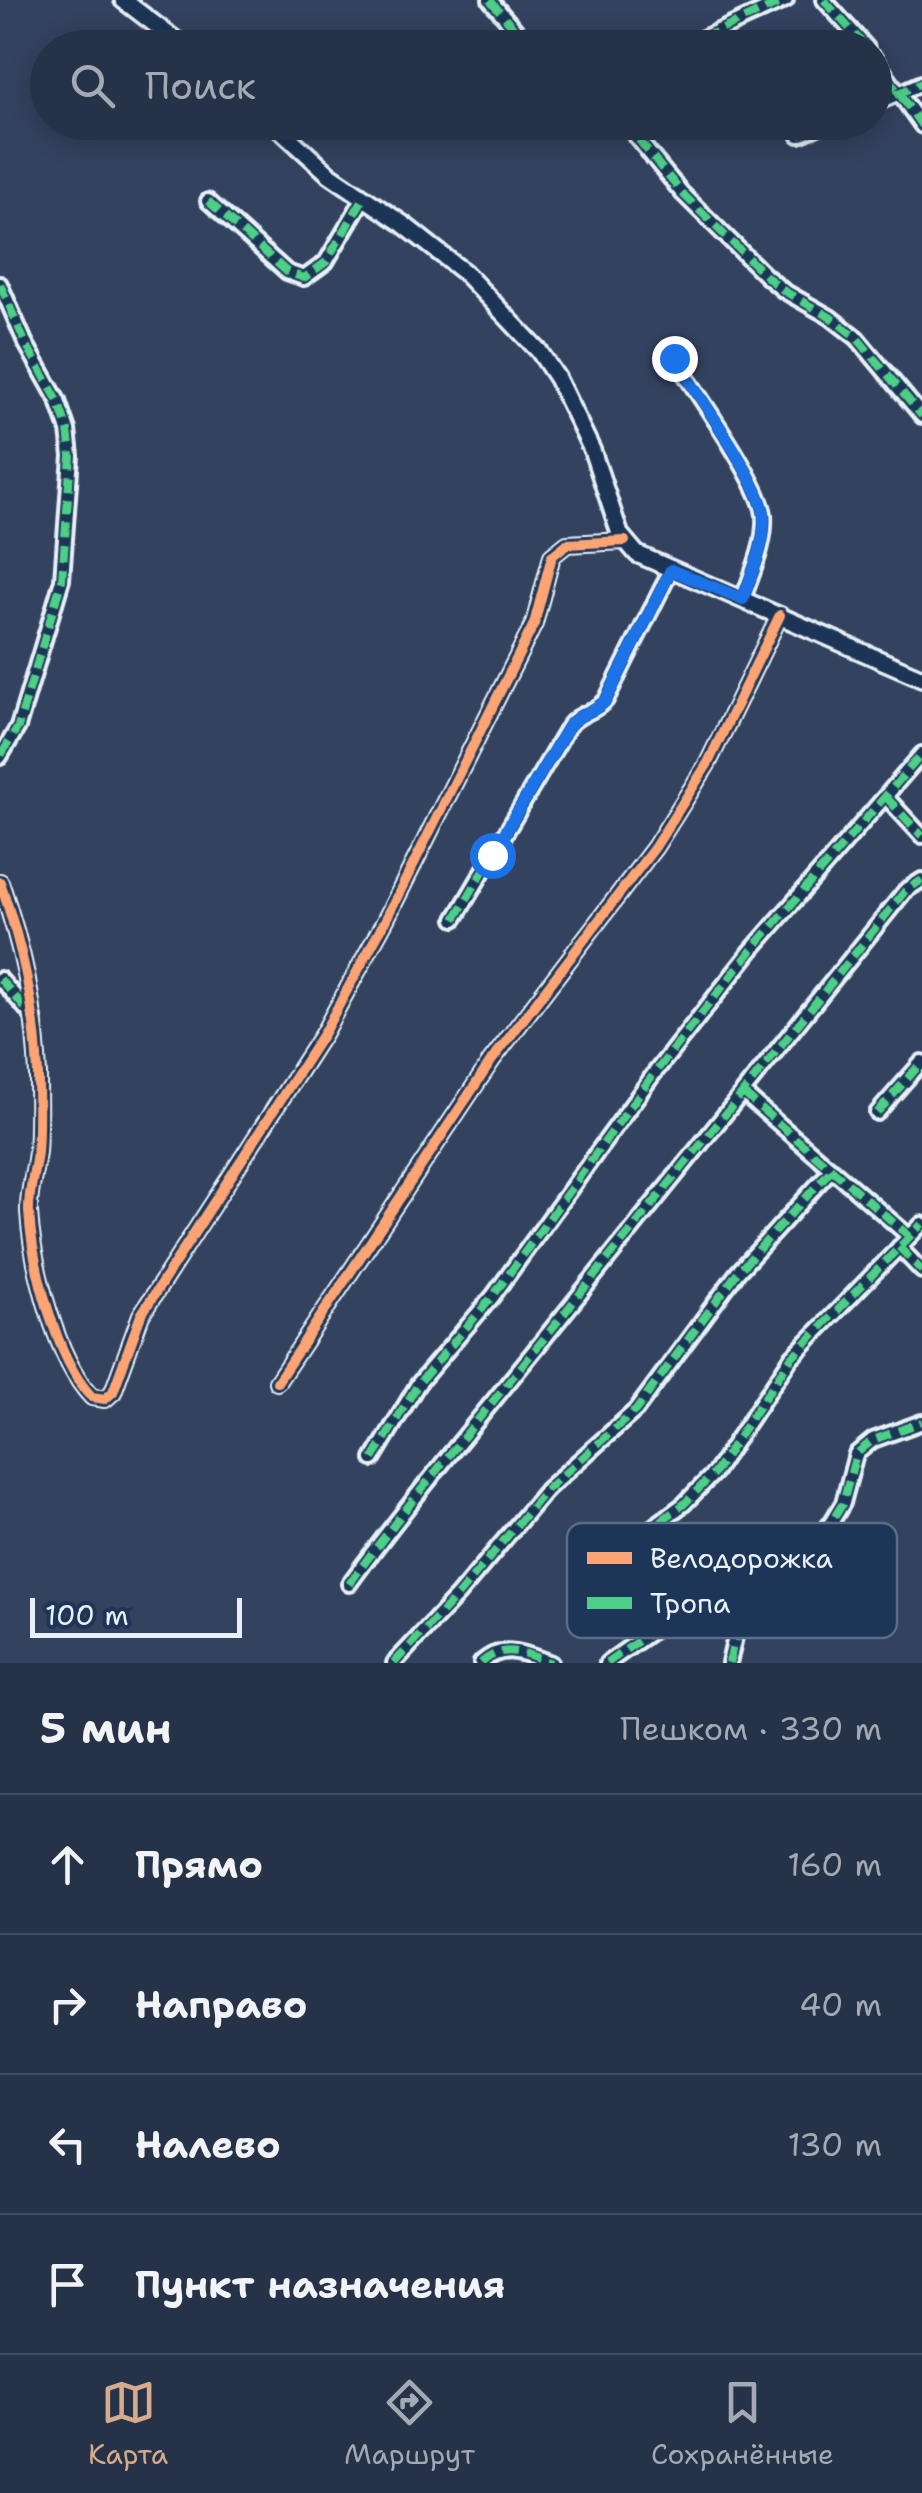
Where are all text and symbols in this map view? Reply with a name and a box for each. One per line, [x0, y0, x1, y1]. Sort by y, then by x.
search box [30, 30, 892, 140]
icon: search [65, 58, 120, 113]
text: Поиск [145, 60, 256, 111]
route end [652, 336, 698, 382]
route start [470, 833, 516, 879]
legend [567, 1523, 897, 1638]
text: Велодорожка [650, 1539, 833, 1577]
text: Тропа [650, 1584, 730, 1622]
scale bar [30, 1593, 242, 1638]
text: 100 m [45, 1596, 129, 1634]
text: 5 мин [40, 1700, 172, 1756]
text: Пешком · 330 m [620, 1707, 882, 1750]
icon: ahead [40, 1837, 95, 1892]
text: Прямо [135, 1839, 263, 1890]
text: 160 m [787, 1843, 882, 1886]
icon: right [40, 1977, 95, 2032]
text: Направо [135, 1979, 308, 2030]
text: 40 m [799, 1983, 882, 2026]
icon: left [40, 2117, 95, 2172]
text: Налево [135, 2119, 281, 2170]
text: 130 m [787, 2123, 882, 2166]
icon: arrive [40, 2257, 95, 2312]
text: Пункт назначения [135, 2259, 505, 2310]
tab: Карта [88, 2375, 168, 2473]
tab: Маршрут [344, 2375, 475, 2473]
tab: Сохранённые [651, 2375, 834, 2473]

